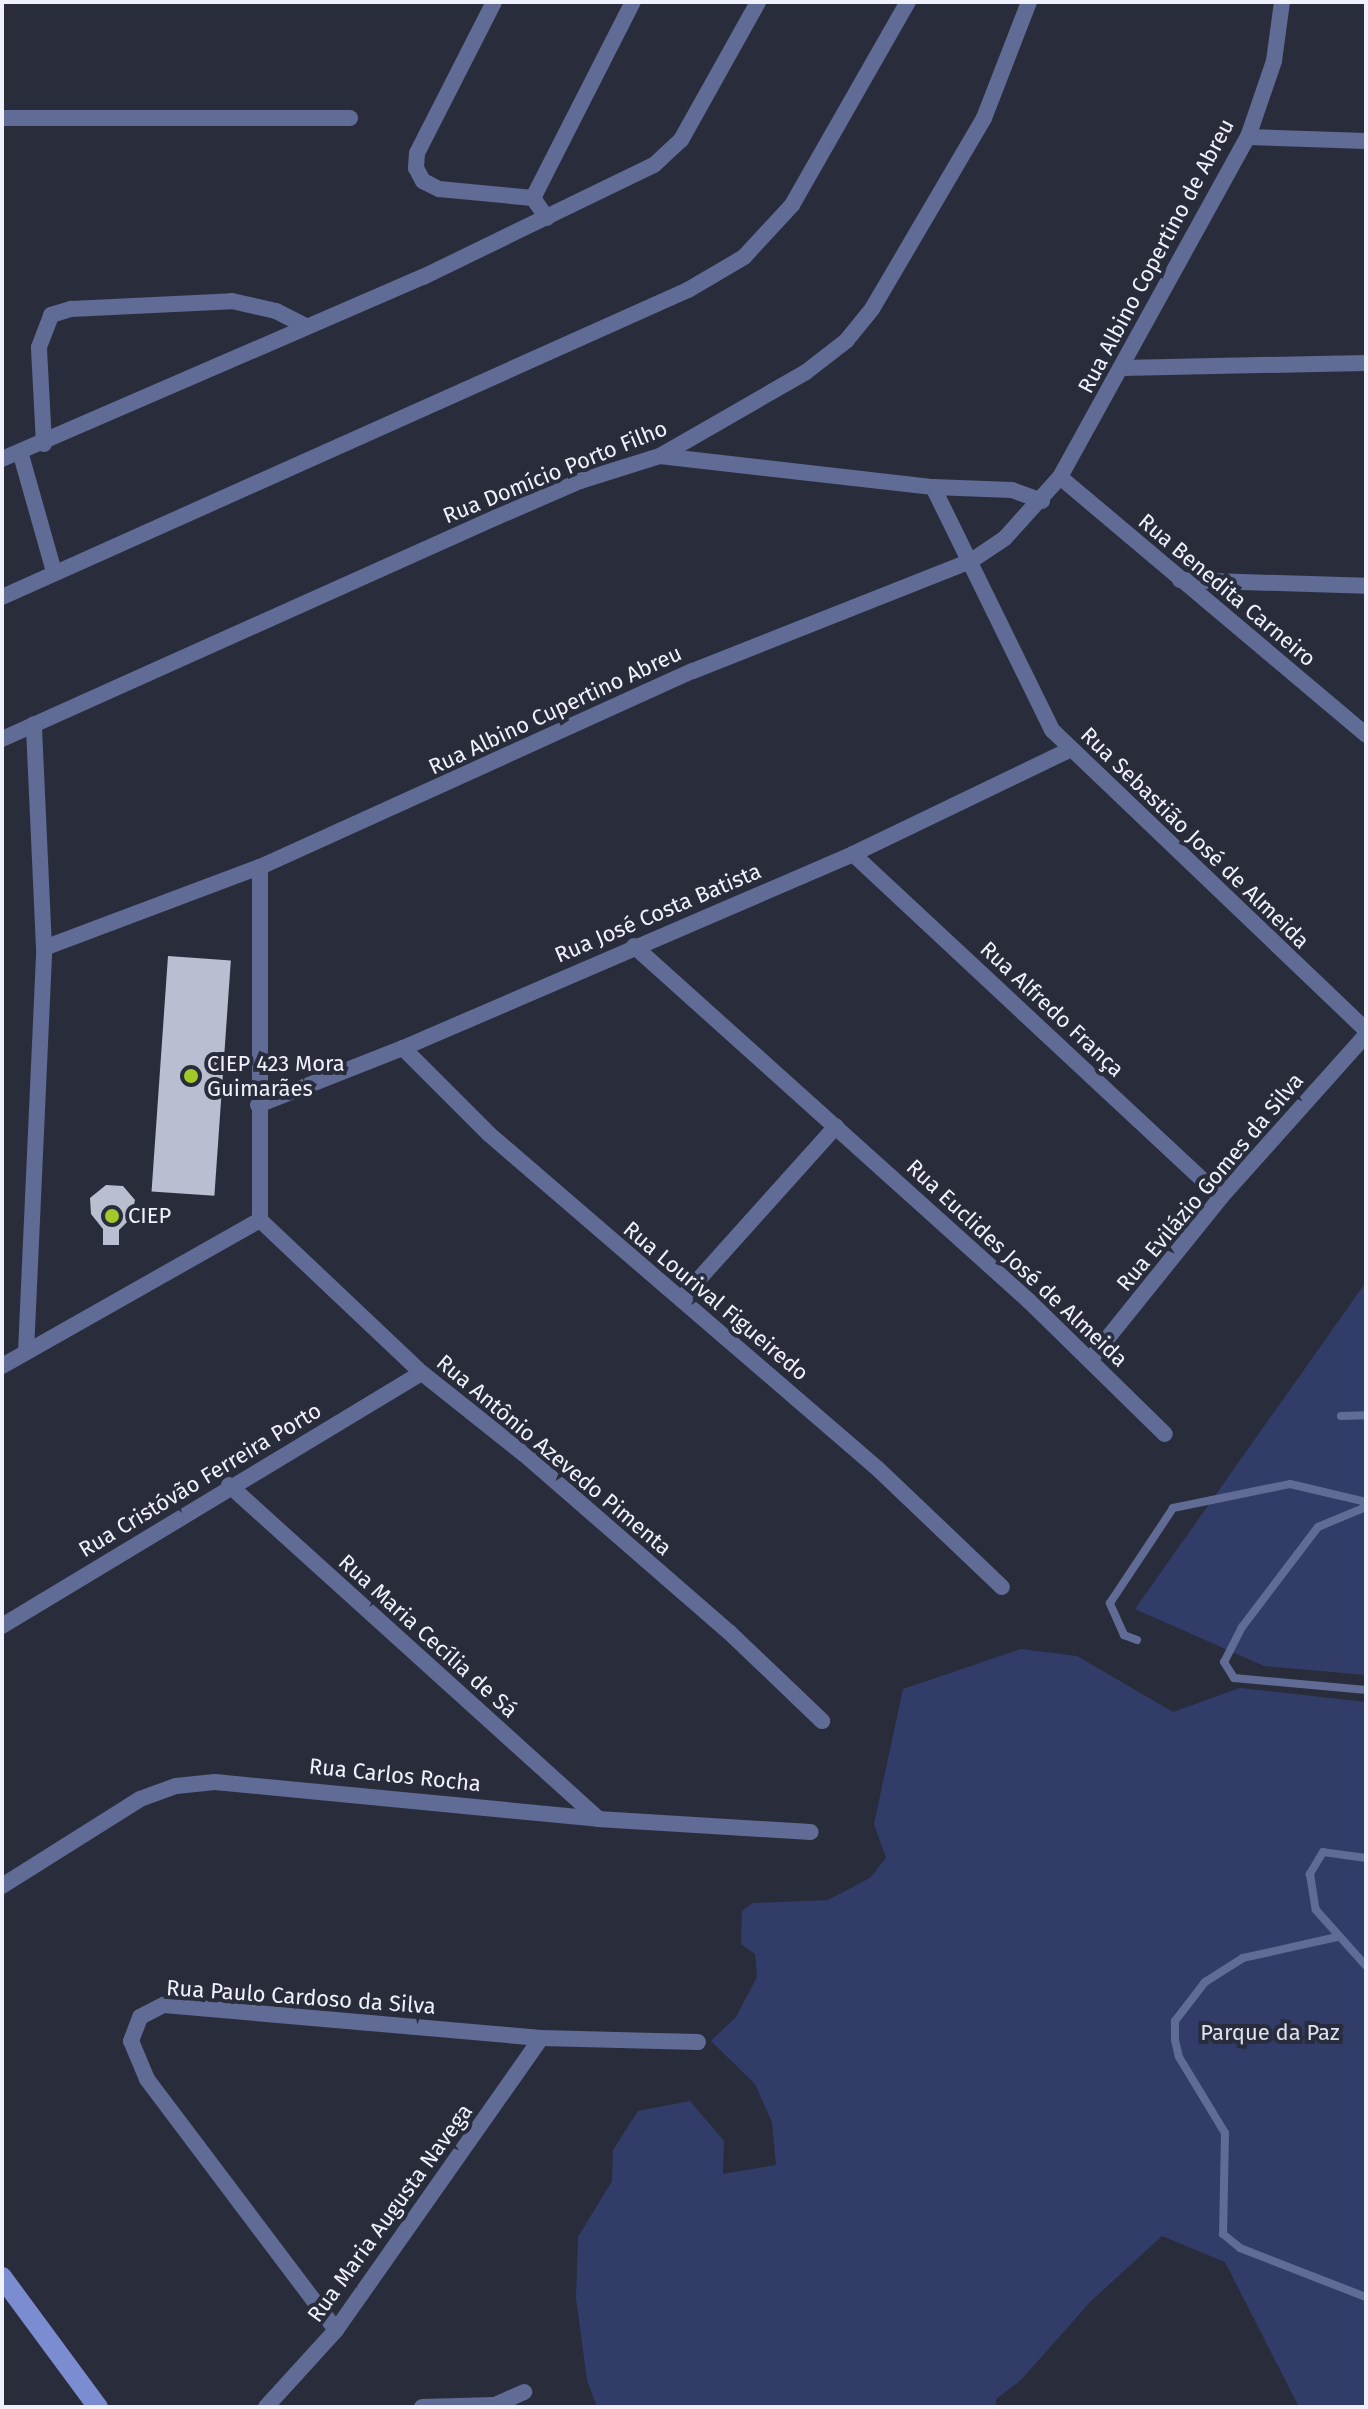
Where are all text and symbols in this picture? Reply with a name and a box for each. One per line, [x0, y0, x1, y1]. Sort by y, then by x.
street label: Rua Albino Copertino de Abreu [1072, 114, 1240, 398]
street label: Rua Domício Porto Filho [439, 415, 671, 529]
street label: Rua Benedita Carneiro [1133, 508, 1321, 672]
street label: Rua Albino Cupertino Abreu [424, 640, 686, 780]
street label: Rua Sebastião José de Almeida [1075, 722, 1315, 954]
street label: Rua José Costa Batista [551, 858, 765, 968]
street label: Rua Alfredo França [975, 936, 1129, 1082]
place label: CIEP 423 Mora Guimarães [207, 1050, 345, 1102]
marker: CIEP 423 Mora Guimarães [182, 1067, 200, 1085]
street label: Rua Evilázio Gomes da Silva [1111, 1068, 1309, 1296]
street label: Rua Euclides José de Almeida [901, 1154, 1133, 1372]
place label: CIEP [128, 1203, 171, 1229]
marker: CIEP [103, 1207, 121, 1225]
street label: Rua Lourival Figueiredo [618, 1216, 814, 1386]
street label: Rua Antônio Azevedo Pimenta [431, 1349, 677, 1561]
street label: Rua Cristóvão Ferreira Porto [74, 1397, 326, 1563]
street label: Rua Maria Cecília de Sá [333, 1549, 523, 1723]
street label: Rua Carlos Rocha [308, 1753, 482, 1797]
street label: Rua Paulo Cardoso da Silva [165, 1974, 437, 2020]
park label: Parque da Paz [1200, 2020, 1340, 2046]
street label: Rua Maria Augusta Navega [302, 2099, 478, 2327]

